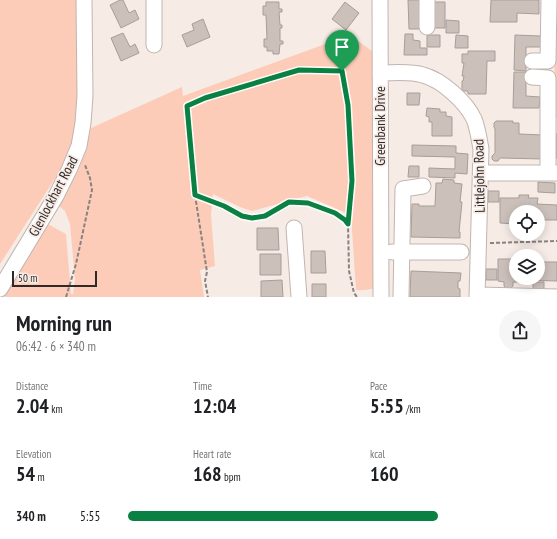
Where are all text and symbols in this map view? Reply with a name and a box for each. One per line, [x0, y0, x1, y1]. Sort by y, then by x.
pin [325, 30, 359, 71]
icon: arrive [331, 36, 353, 58]
street label: Greenbank Drive [371, 86, 389, 166]
street label: Littlejohn Road [469, 139, 489, 213]
street label: Glenlockhart Road [24, 153, 82, 239]
map controls [509, 205, 545, 285]
button: locate [509, 205, 545, 241]
button: layers [509, 249, 545, 285]
scale bar [12, 269, 97, 288]
text: 50 m [18, 271, 37, 285]
text: Morning run [16, 309, 112, 337]
button: share [499, 310, 541, 352]
text: 06:42 · 6 × 340 m [16, 338, 96, 355]
text: Distance [16, 379, 48, 393]
text: Time [193, 379, 212, 393]
text: Pace [370, 379, 387, 393]
text: 2.04 [16, 393, 49, 419]
text: 12:04 [193, 393, 236, 419]
text: 5:55 [370, 393, 404, 419]
text: km [49, 402, 63, 416]
text: /km [404, 402, 421, 416]
text: Elevation [16, 447, 51, 461]
text: Heart rate [193, 447, 231, 461]
text: kcal [370, 447, 385, 461]
text: 54 [16, 461, 35, 487]
text: 168 [193, 461, 222, 487]
text: 160 [370, 461, 399, 487]
text: m [35, 470, 45, 484]
text: bpm [222, 470, 241, 484]
text: 340 m [16, 508, 46, 525]
text: 5:55 [80, 508, 100, 525]

